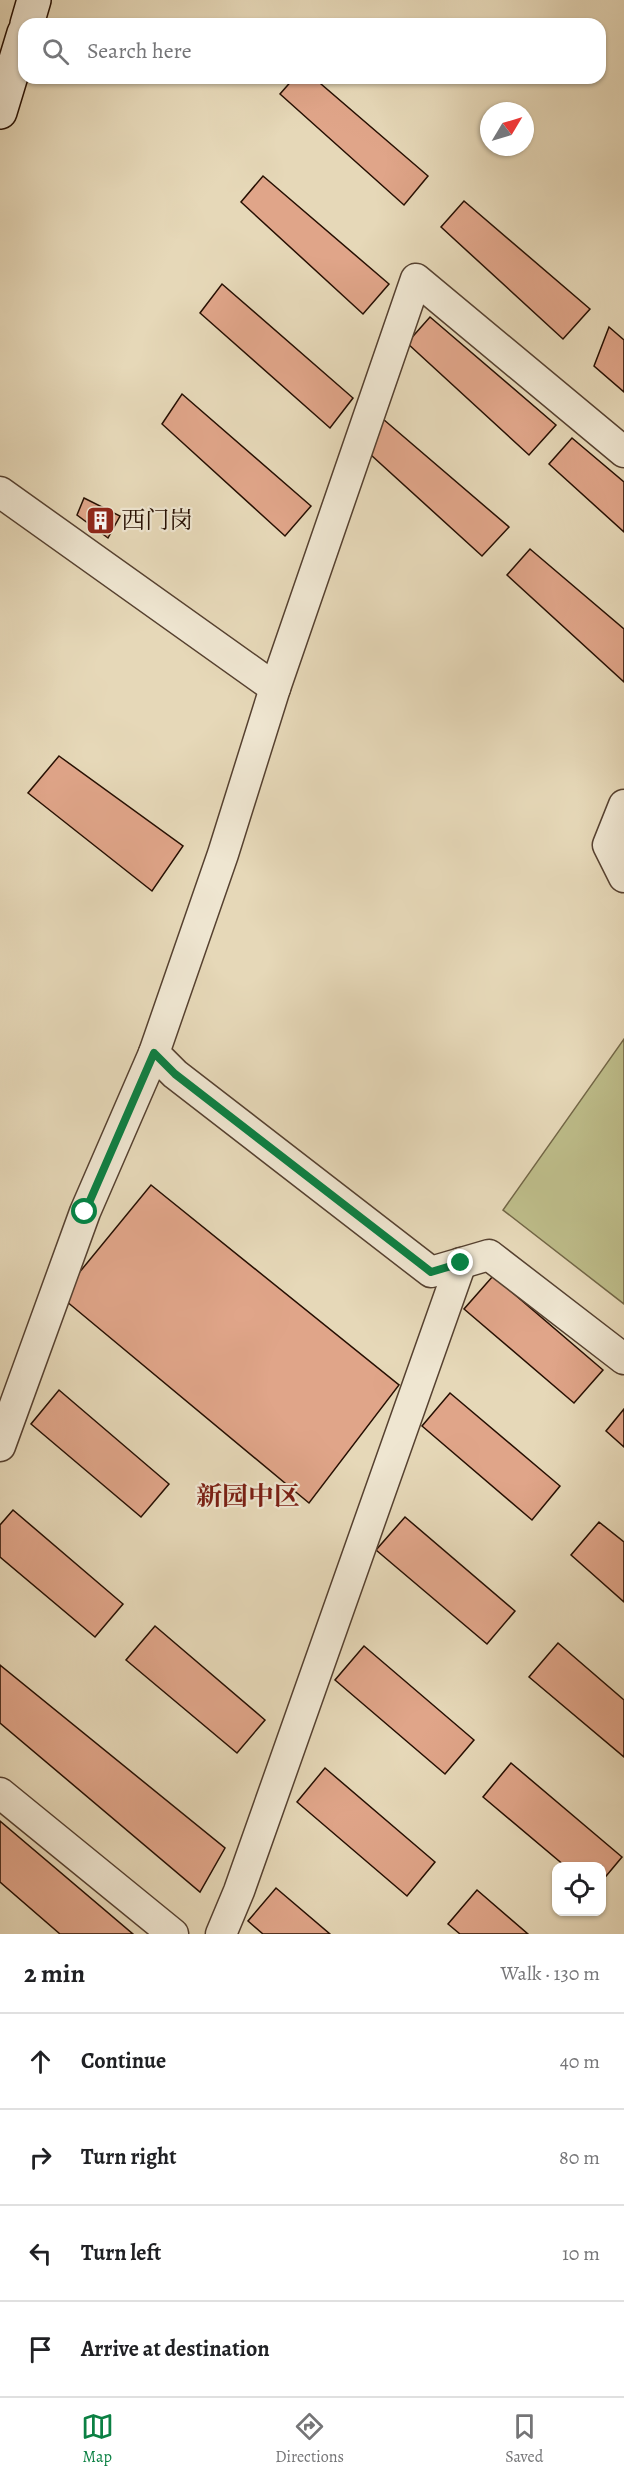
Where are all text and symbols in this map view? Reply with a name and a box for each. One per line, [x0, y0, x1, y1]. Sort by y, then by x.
search box [18, 18, 606, 84]
icon: search [39, 35, 72, 68]
text: Search here [87, 36, 192, 66]
north arrow [480, 102, 534, 156]
building icon: 西门岗 [84, 504, 116, 536]
place label: 西门岗 [121, 504, 193, 536]
route start [71, 1198, 97, 1224]
route end [447, 1249, 473, 1275]
district label: 新园中区 [196, 1479, 300, 1514]
map controls [552, 1862, 606, 1916]
button: locate [552, 1862, 606, 1916]
text: 2 min [24, 1956, 85, 1991]
text: Walk · 130 m [501, 1960, 600, 1987]
icon: ahead [24, 2045, 57, 2078]
text: Continue [81, 2046, 166, 2076]
text: 40 m [560, 2048, 600, 2075]
icon: right [24, 2141, 57, 2174]
text: Turn right [81, 2142, 177, 2172]
text: 80 m [559, 2144, 600, 2171]
icon: left [24, 2237, 57, 2270]
text: Turn left [81, 2238, 161, 2268]
text: 10 m [562, 2240, 600, 2267]
icon: arrive [24, 2333, 57, 2366]
text: Arrive at destination [81, 2334, 270, 2364]
tab: Map [81, 2410, 114, 2468]
tab: Directions [275, 2410, 344, 2468]
tab: Saved [505, 2410, 543, 2468]

